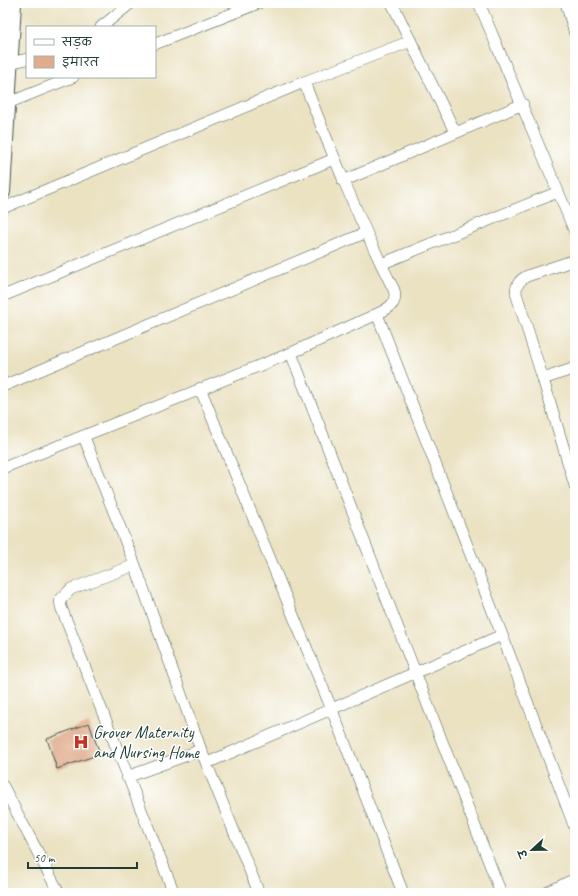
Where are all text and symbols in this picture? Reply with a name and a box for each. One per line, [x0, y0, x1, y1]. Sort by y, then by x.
legend [26, 26, 156, 78]
text: सड़क [61, 34, 93, 50]
text: इमारत [62, 54, 100, 70]
place label: Grover Maternity and Nursing Home [93, 722, 200, 763]
hospital icon: Grover Maternity and Nursing Home [72, 733, 90, 751]
north arrow [512, 830, 552, 870]
scale bar [28, 844, 137, 870]
text: उ [514, 846, 531, 861]
text: 50 m [34, 850, 56, 866]

